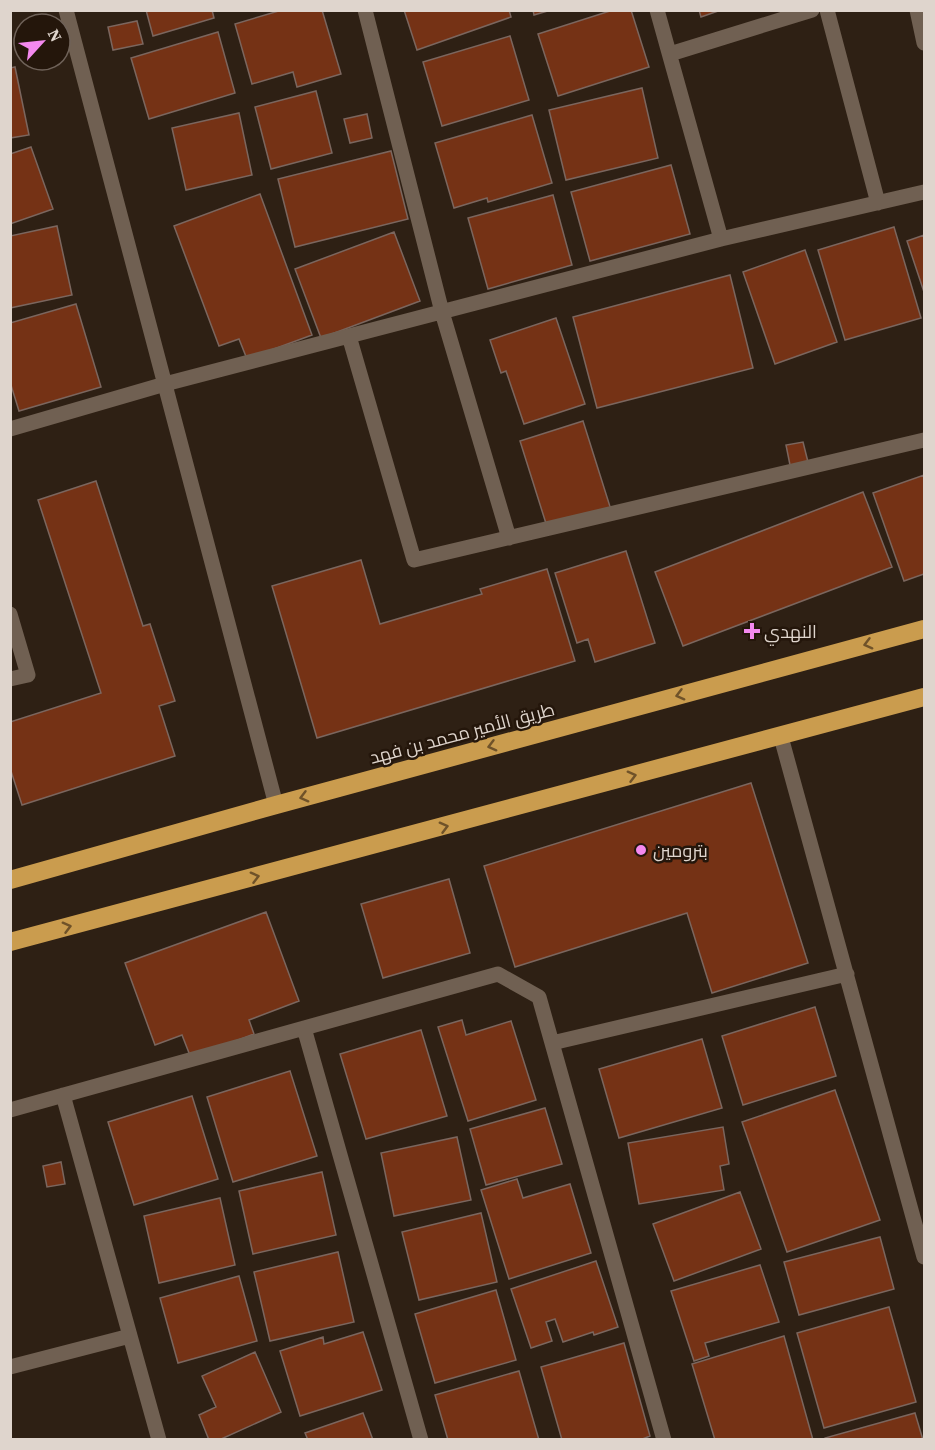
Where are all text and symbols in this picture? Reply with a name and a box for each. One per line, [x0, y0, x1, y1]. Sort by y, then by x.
north arrow [12, 12, 72, 72]
text: N [43, 25, 68, 46]
place label: النهدي [764, 619, 817, 646]
marker: النهدي [745, 624, 759, 638]
one-way arrow [863, 637, 874, 649]
one-way arrow [675, 688, 686, 700]
street label: طريق الأمير محمد بن فهد [367, 696, 557, 770]
one-way arrow [487, 739, 498, 751]
one-way arrow [627, 771, 637, 784]
one-way arrow [299, 790, 309, 803]
one-way arrow [439, 821, 449, 834]
place label: بترومين [653, 838, 708, 863]
marker: بترومين [634, 843, 648, 857]
one-way arrow [250, 872, 260, 884]
one-way arrow [61, 922, 72, 934]

